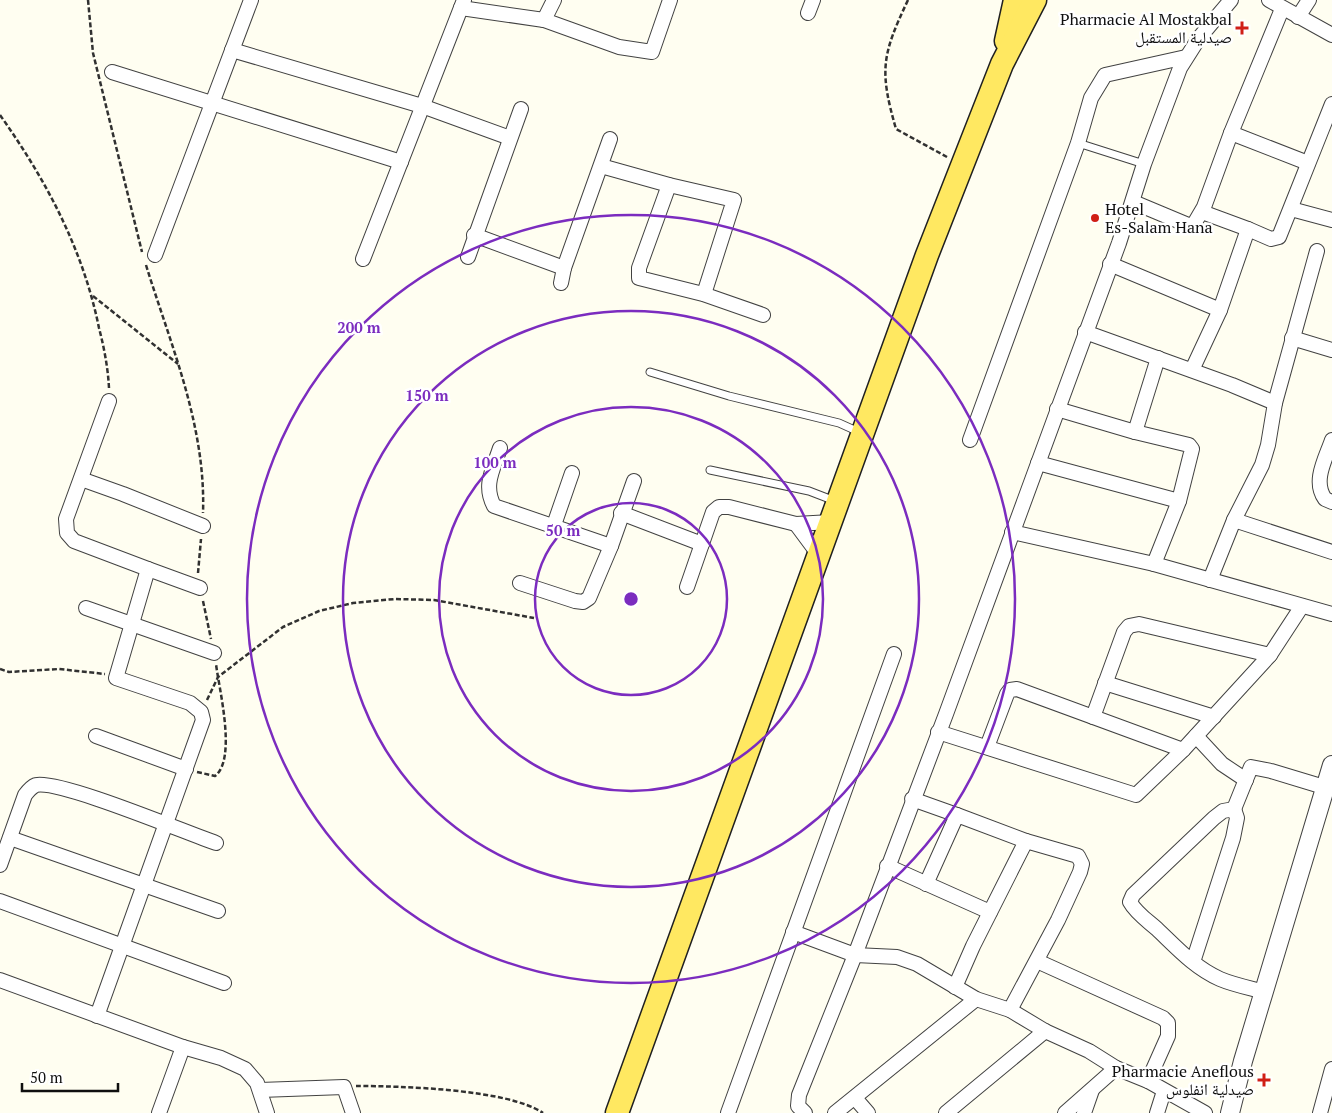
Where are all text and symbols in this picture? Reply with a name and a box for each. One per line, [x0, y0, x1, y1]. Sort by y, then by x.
place label: Pharmacie Al Mostakbal صيدلية المستقبل [1060, 8, 1232, 48]
marker: Pharmacie Al Mostakbal صيدلية المستقبل [1236, 22, 1248, 34]
place label: Hotel Es-Salam Hana [1105, 198, 1213, 238]
marker: Hotel Es-Salam Hana [1089, 212, 1101, 224]
text: 200 m [337, 317, 381, 337]
text: 150 m [405, 385, 449, 405]
text: 100 m [473, 452, 517, 472]
text: 50 m [546, 520, 581, 540]
centre of rings [622, 590, 640, 608]
scale bar [22, 1060, 119, 1092]
place label: Pharmacie Aneflous صيدلية انفلوس [1112, 1060, 1254, 1100]
text: 50 m [30, 1067, 63, 1087]
marker: Pharmacie Aneflous صيدلية انفلوس [1258, 1074, 1270, 1086]

